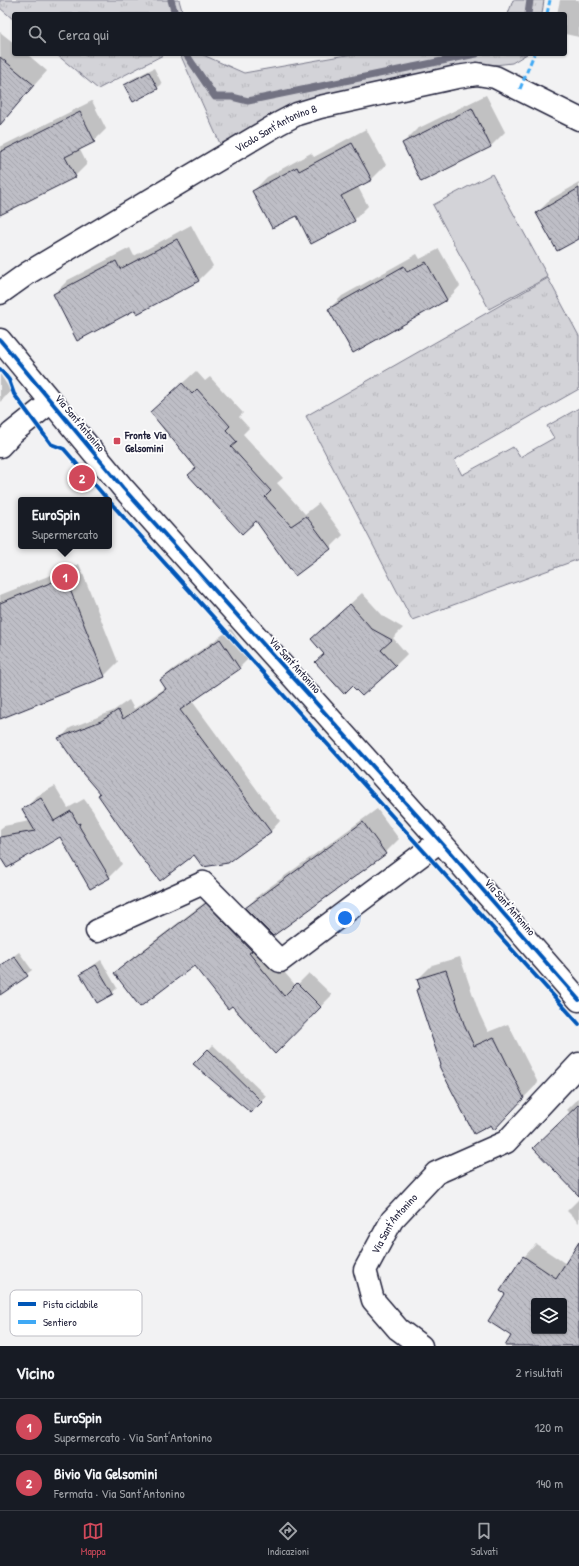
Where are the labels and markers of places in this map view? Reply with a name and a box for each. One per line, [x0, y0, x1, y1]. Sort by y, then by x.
place label: Fronte Via Gelsomini [124, 428, 167, 455]
marker: Fronte Via Gelsomini [112, 436, 122, 446]
pin: 2 [69, 463, 95, 493]
pin: 1 [52, 562, 78, 592]

